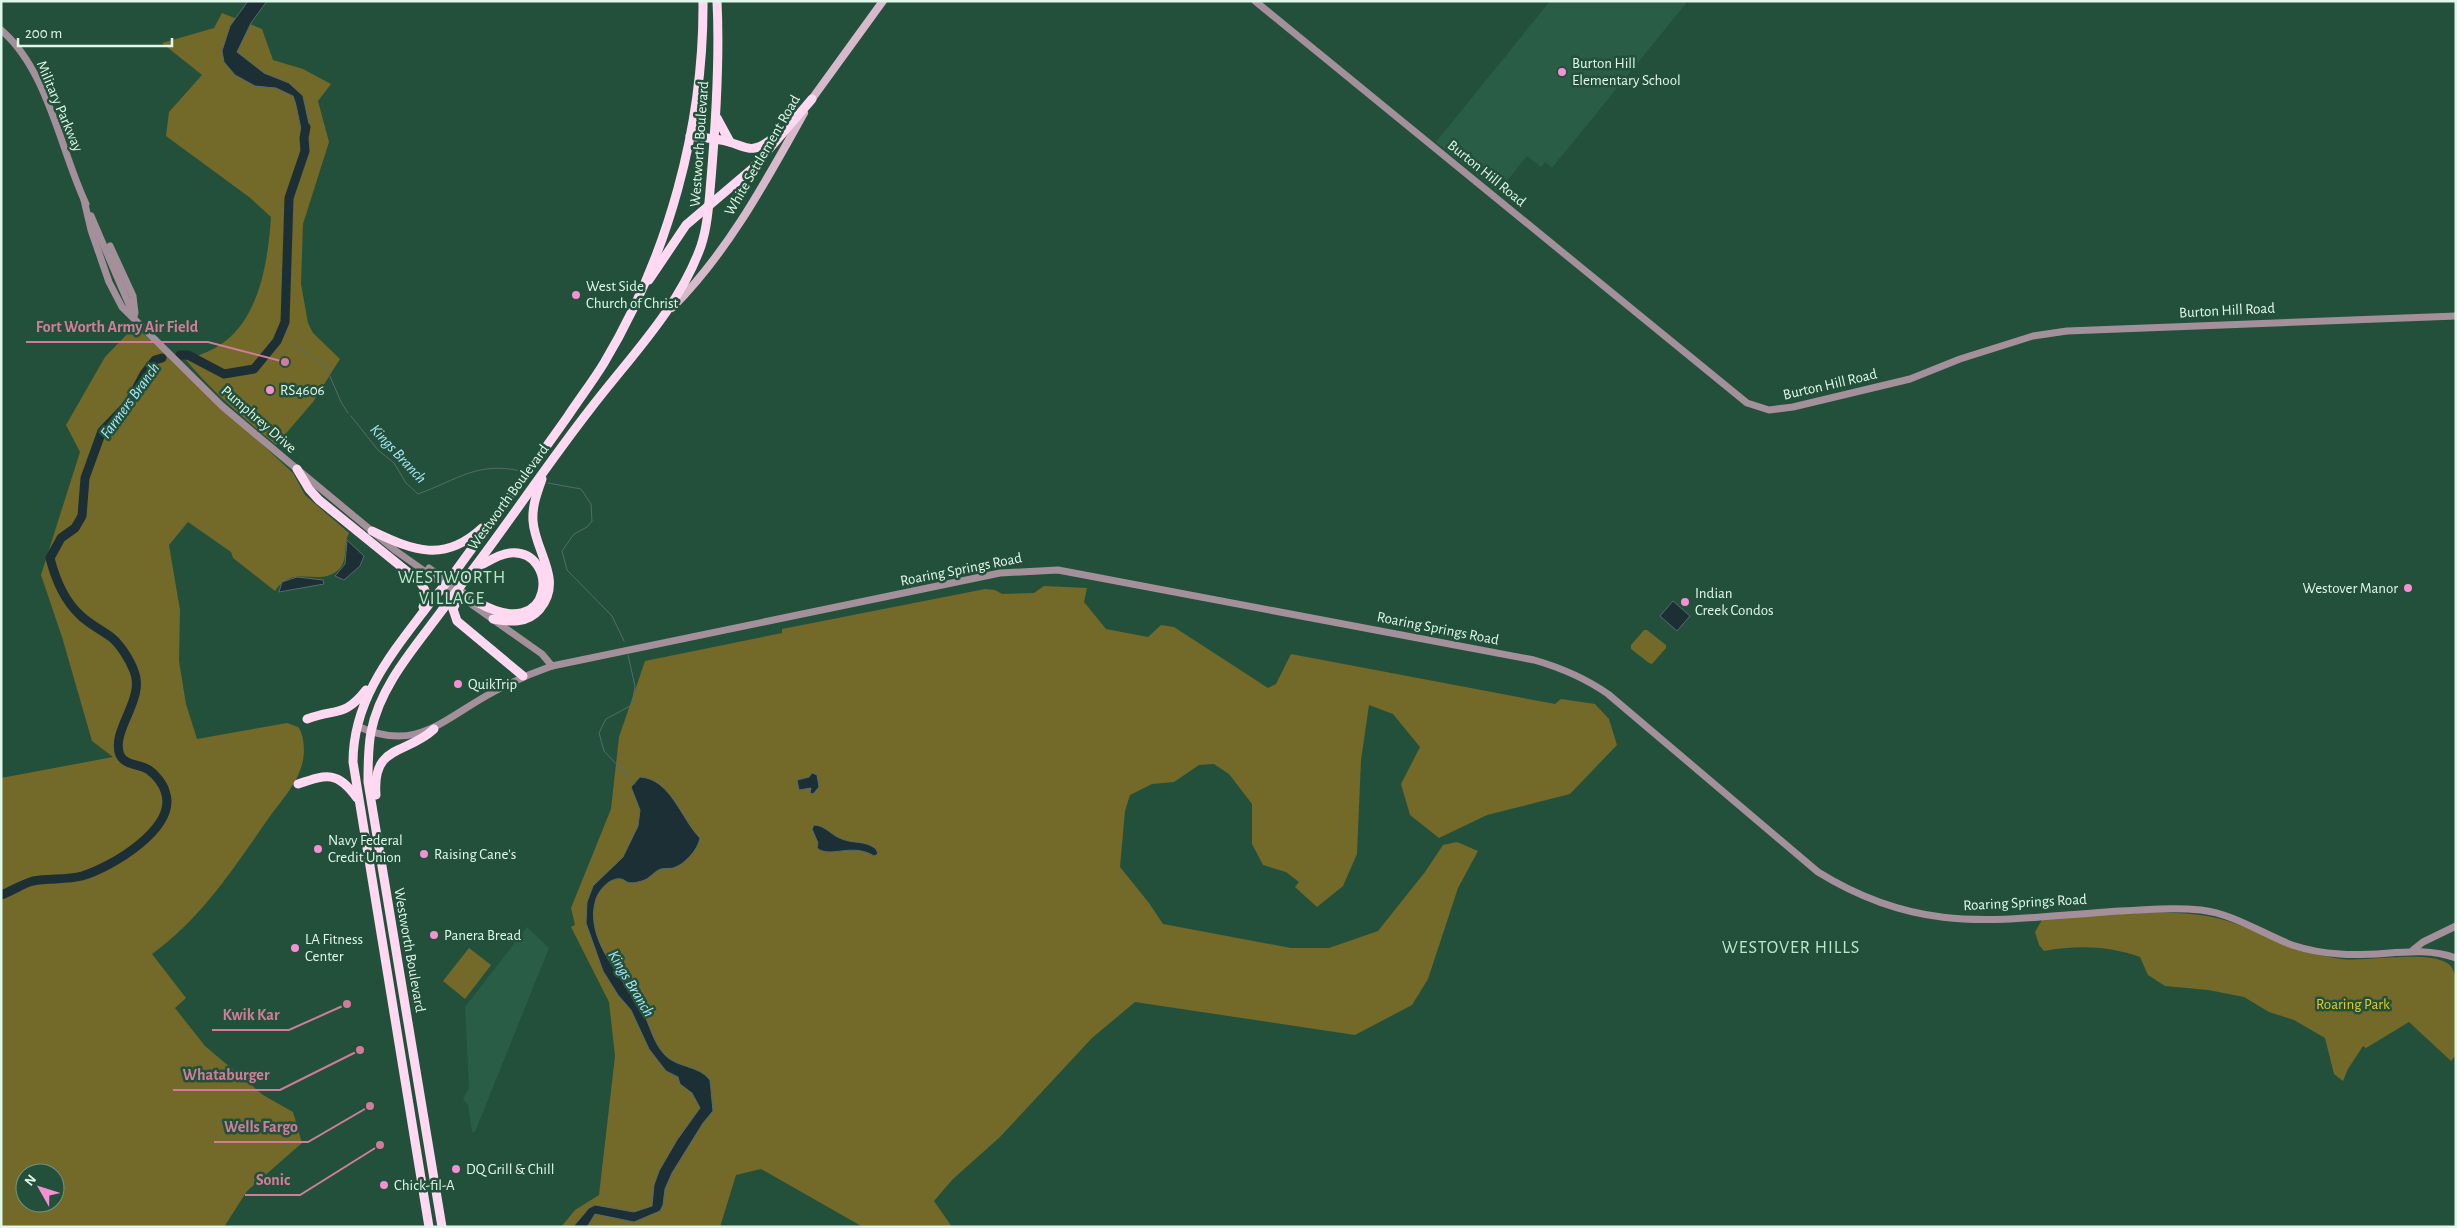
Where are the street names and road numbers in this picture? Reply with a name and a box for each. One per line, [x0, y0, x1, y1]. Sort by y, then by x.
street label: Military Parkway [34, 59, 86, 154]
street label: Westworth Boulevard [688, 80, 711, 207]
street label: White Settlement Road [722, 92, 803, 218]
street label: Burton Hill Road [1445, 137, 1529, 210]
street label: Burton Hill Road [2179, 300, 2276, 321]
street label: Burton Hill Road [1782, 366, 1879, 403]
street label: Pumphrey Drive [218, 383, 299, 456]
street label: Westworth Boulevard [465, 442, 552, 553]
street label: Roaring Springs Road [899, 550, 1024, 589]
street label: Roaring Springs Road [1376, 609, 1500, 648]
street label: Westworth Boulevard [391, 887, 428, 1014]
street label: Roaring Springs Road [1963, 892, 2087, 913]

